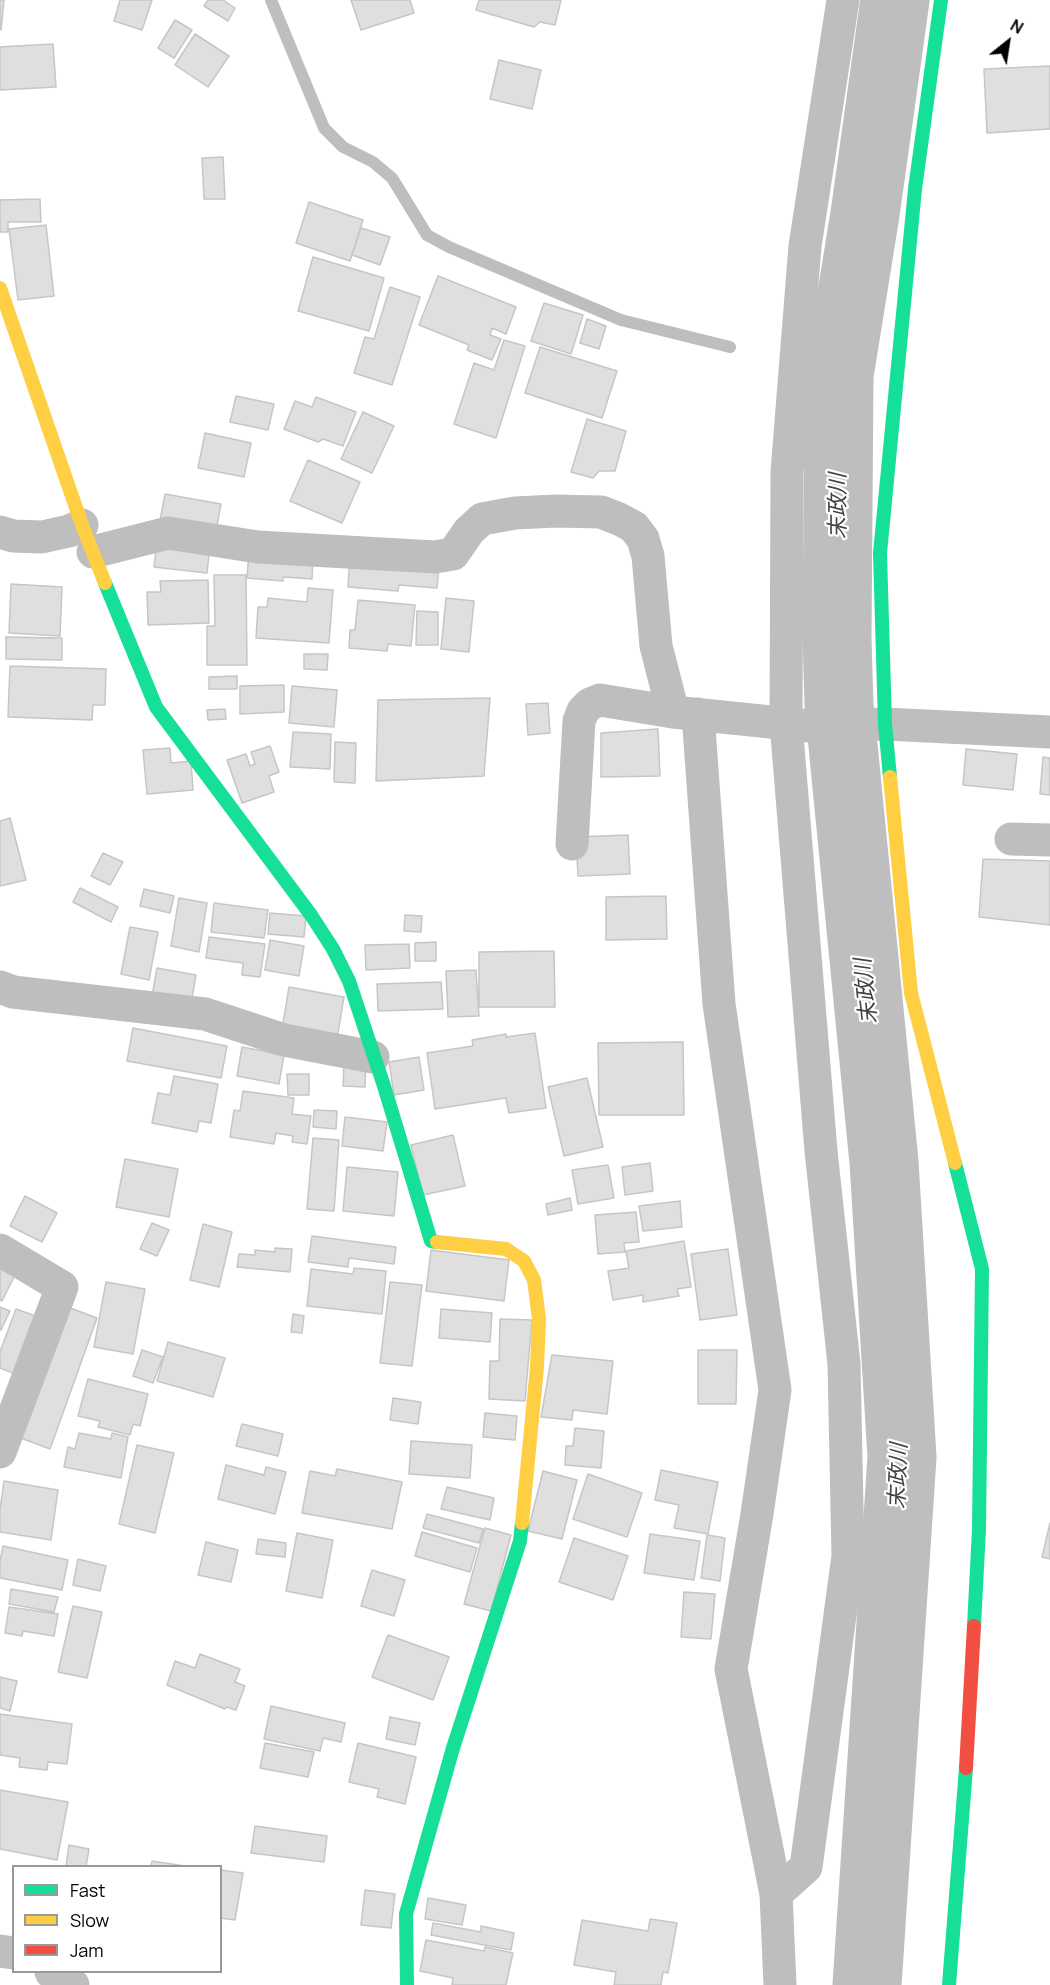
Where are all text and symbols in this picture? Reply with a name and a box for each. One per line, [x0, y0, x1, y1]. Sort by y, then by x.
north arrow [978, 12, 1038, 72]
text: N [1007, 14, 1027, 39]
water label: 末政川 [826, 473, 852, 539]
water label: 末政川 [850, 957, 884, 1025]
water label: 末政川 [885, 1443, 913, 1509]
legend [12, 1865, 222, 1973]
text: Fast [70, 1878, 105, 1902]
text: Slow [70, 1908, 109, 1932]
text: Jam [70, 1938, 104, 1962]

